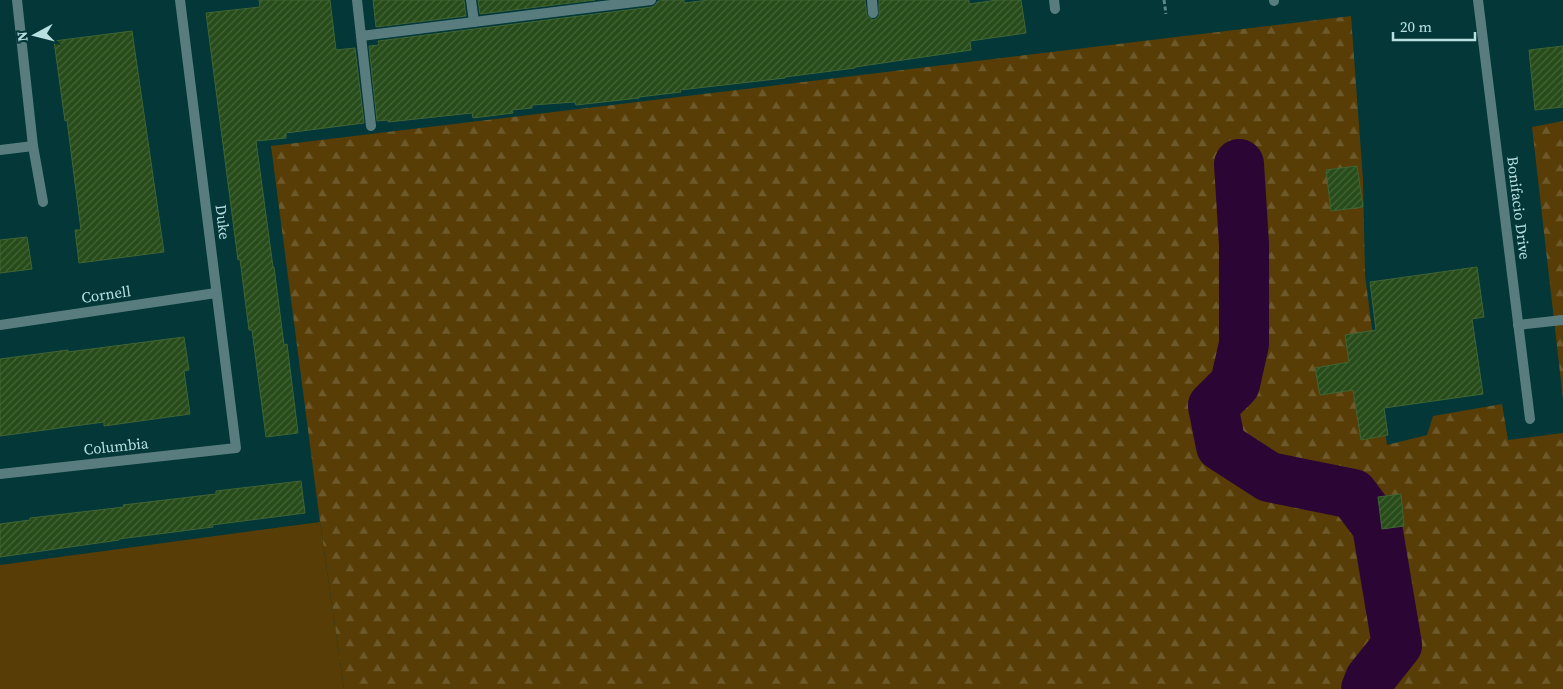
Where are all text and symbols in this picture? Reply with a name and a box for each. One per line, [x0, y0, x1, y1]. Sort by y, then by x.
north arrow [10, 10, 60, 60]
scale bar [1393, 10, 1476, 42]
text: 20 m [1400, 16, 1432, 37]
text: N [12, 30, 33, 43]
street label: Bonifacio Drive [1502, 155, 1536, 261]
street label: Duke [210, 203, 236, 241]
street label: Cornell [80, 280, 133, 308]
street label: Columbia [83, 432, 150, 460]

